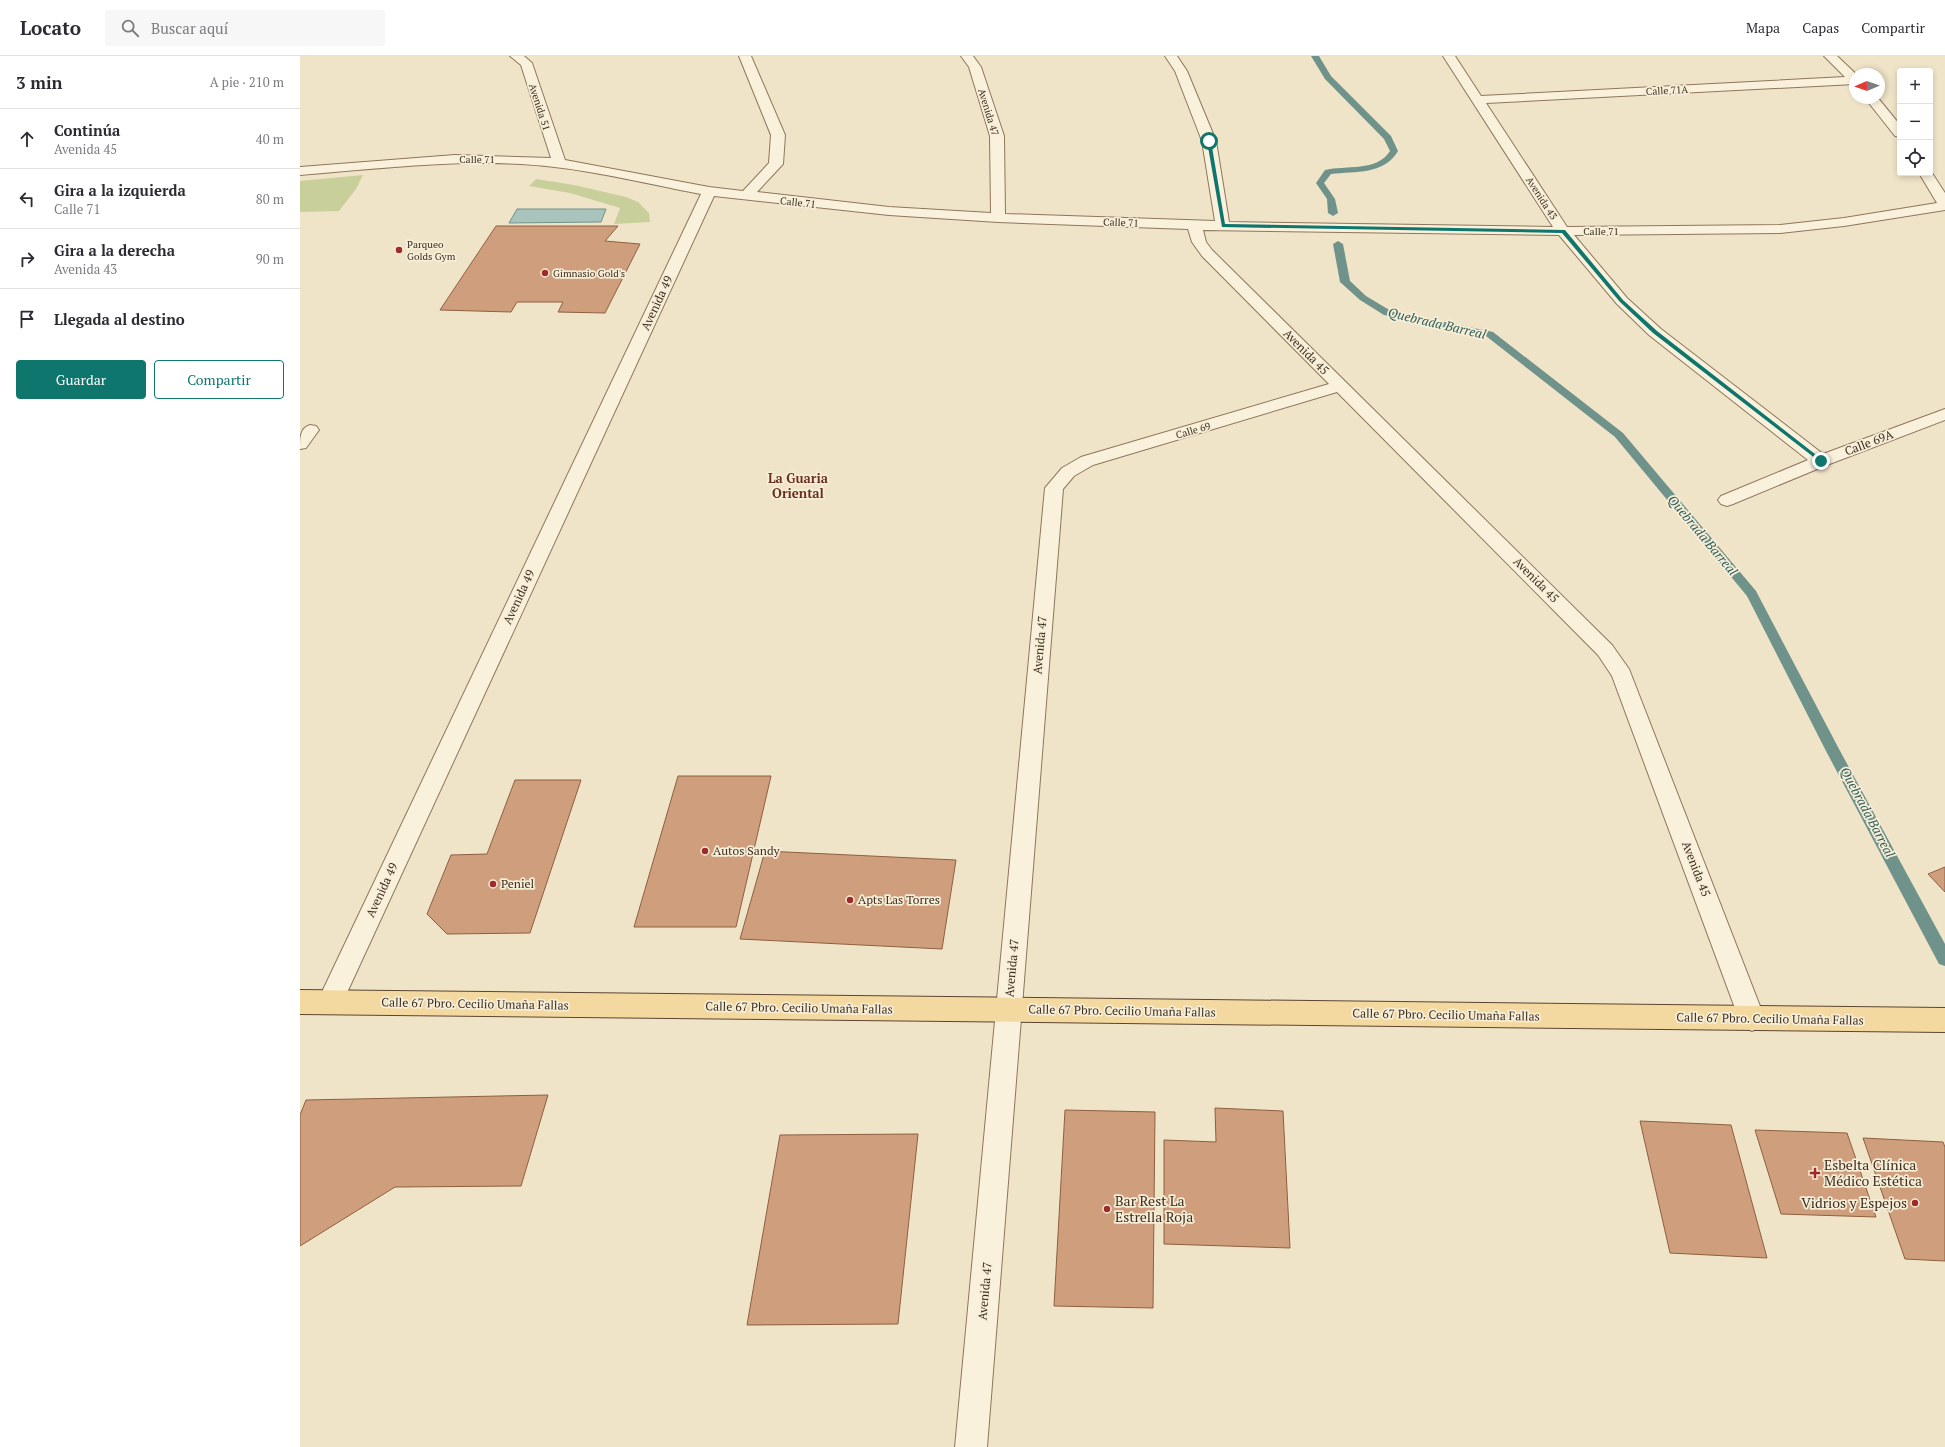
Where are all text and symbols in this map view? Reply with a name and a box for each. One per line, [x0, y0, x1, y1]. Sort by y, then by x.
search box [105, 10, 385, 46]
text: Locato [20, 15, 81, 40]
icon: search [119, 17, 141, 39]
text: Buscar aquí [151, 18, 228, 38]
text: Mapa [1746, 18, 1780, 37]
text: Capas [1802, 18, 1839, 37]
text: Compartir [1861, 18, 1925, 37]
north arrow [1849, 68, 1885, 104]
map controls [1897, 68, 1933, 176]
button: + [1897, 68, 1933, 104]
text: 3 min [16, 71, 63, 94]
text: A pie · 210 m [210, 73, 284, 91]
street label: Avenida 51 [526, 82, 553, 132]
street label: Calle 71A [1645, 83, 1689, 98]
street label: Avenida 47 [975, 87, 1002, 137]
button: − [1897, 104, 1933, 140]
text: Continúa [54, 120, 120, 140]
icon: ahead [16, 128, 38, 150]
text: 40 m [256, 130, 284, 148]
route start [1200, 132, 1218, 150]
text: Avenida 45 [54, 140, 117, 158]
button: locate [1897, 140, 1933, 176]
street label: Calle 71 [459, 153, 495, 166]
street label: Avenida 43 [1523, 174, 1560, 222]
text: Gira a la izquierda [54, 180, 186, 200]
icon: left [16, 188, 38, 210]
text: 80 m [256, 190, 284, 208]
street label: Calle 71 [780, 194, 816, 211]
text: Calle 71 [54, 200, 100, 218]
street label: Calle 71 [1103, 215, 1139, 230]
street label: Calle 71 [1583, 225, 1619, 238]
place label: Parqueo Golds Gym [407, 238, 456, 263]
text: Gira a la derecha [54, 240, 175, 260]
marker: Parqueo Golds Gym [394, 245, 404, 255]
icon: right [16, 248, 38, 270]
text: 90 m [256, 250, 284, 268]
text: Avenida 43 [54, 260, 117, 278]
place label: Gimnasio Gold's [553, 267, 625, 280]
marker: Gimnasio Gold's [540, 268, 550, 278]
street label: Avenida 49 [637, 273, 676, 332]
water label: Quebrada Barreal [1386, 303, 1488, 343]
icon: arrive [16, 308, 38, 330]
text: Llegada al destino [54, 309, 185, 329]
street label: Avenida 45 [1280, 326, 1332, 378]
button: Guardar [16, 360, 146, 399]
button: Compartir [154, 360, 284, 399]
street label: Calle 69 [1174, 419, 1212, 442]
street label: Calle 69A [1842, 426, 1896, 459]
route end [1812, 452, 1830, 470]
district label: La Guaria Oriental [768, 469, 829, 502]
water label: Quebrada Barreal [1664, 491, 1742, 579]
street label: Avenida 45 [1510, 554, 1562, 606]
street label: Avenida 49 [499, 567, 538, 626]
street label: Avenida 47 [1029, 615, 1050, 675]
water label: Quebrada Barreal [1837, 764, 1900, 861]
street label: Avenida 45 [1679, 839, 1714, 899]
place label: Autos Sandy [713, 843, 781, 858]
marker: Autos Sandy [700, 846, 710, 856]
street label: Avenida 49 [362, 860, 401, 919]
place label: Peniel [501, 876, 535, 891]
marker: Peniel [488, 879, 498, 889]
place label: Apts Las Torres [858, 892, 940, 907]
marker: Apts Las Torres [845, 895, 855, 905]
street label: Avenida 47 [1001, 938, 1022, 998]
street label: Calle 67 Pbro. Cecilio Umaña Fallas [381, 994, 569, 1013]
street label: Calle 67 Pbro. Cecilio Umaña Fallas [705, 998, 893, 1017]
street label: Calle 67 Pbro. Cecilio Umaña Fallas [1028, 1001, 1216, 1020]
street label: Calle 67 Pbro. Cecilio Umaña Fallas [1352, 1005, 1540, 1024]
street label: Calle 67 Pbro. Cecilio Umaña Fallas [1676, 1009, 1864, 1028]
place label: Esbelta Clínica Médico Estética [1824, 1155, 1922, 1190]
marker: Esbelta Clínica Médico Estética [1809, 1167, 1821, 1179]
place label: Bar Rest La Estrella Roja [1115, 1191, 1193, 1226]
place label: Vidrios y Espejos [1801, 1193, 1907, 1212]
marker: Vidrios y Espejos [1910, 1198, 1920, 1208]
marker: Bar Rest La Estrella Roja [1102, 1204, 1112, 1214]
street label: Avenida 47 [974, 1261, 995, 1321]

